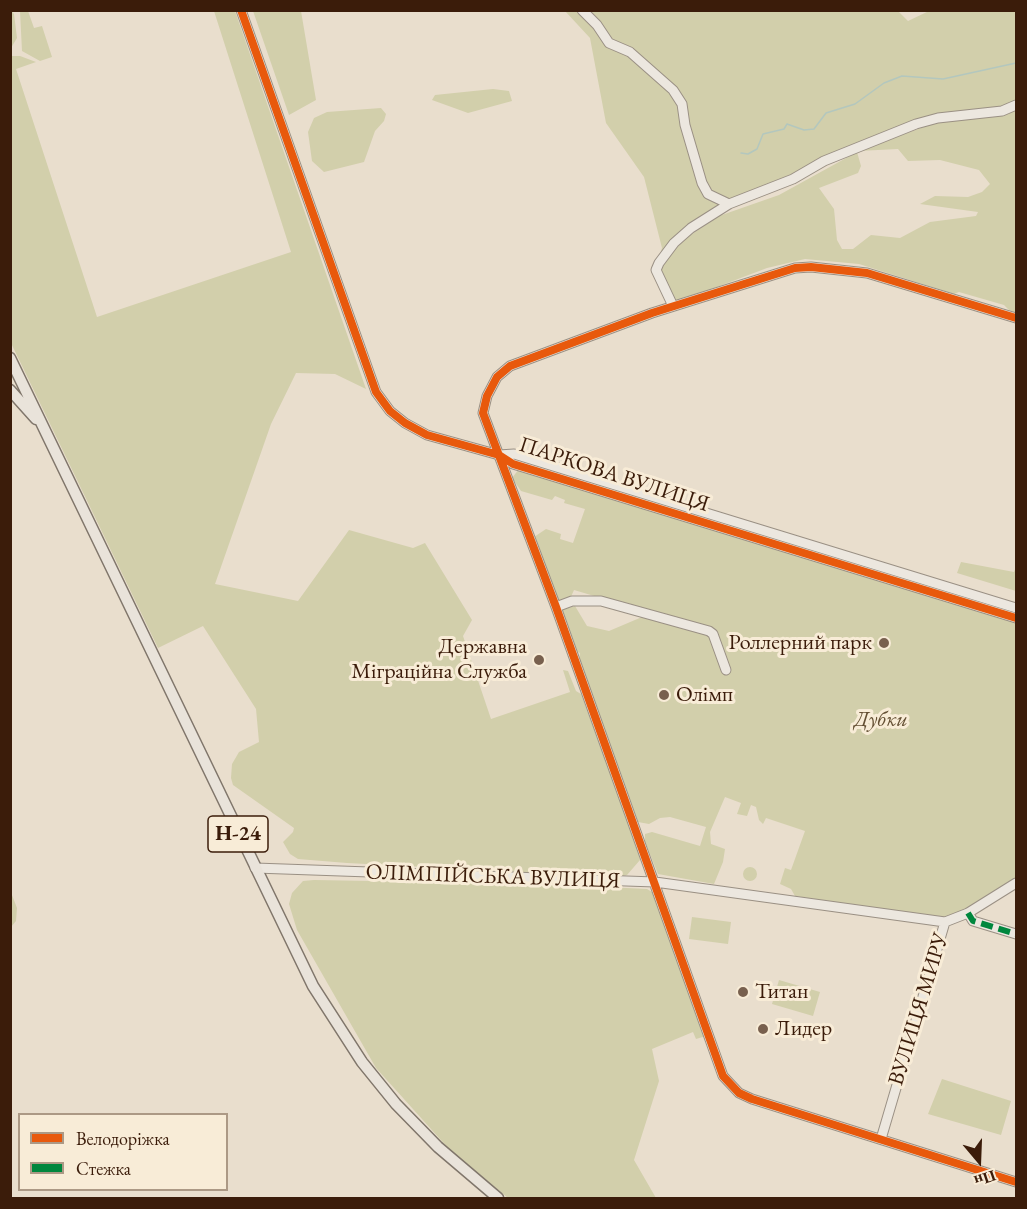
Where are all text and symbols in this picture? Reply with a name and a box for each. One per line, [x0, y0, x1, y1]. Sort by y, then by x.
street label: ПАРКОВА ВУЛИЦЯ [515, 432, 713, 518]
place label: Роллерний парк [729, 630, 872, 656]
place label: Державна Міграційна Служба [351, 634, 527, 686]
marker: Роллерний парк [877, 636, 891, 650]
marker: Державна Міграційна Служба [532, 653, 546, 667]
place label: Олімп [676, 682, 733, 708]
marker: Олімп [657, 688, 671, 702]
park label: Дубки [854, 707, 908, 733]
road number: Н-24 [208, 816, 268, 852]
street label: ОЛІМПІЙСЬКА ВУЛИЦЯ [365, 859, 621, 895]
street label: ВУЛИЦЯ МИРУ [883, 929, 955, 1089]
place label: Титан [755, 979, 808, 1005]
marker: Титан [736, 985, 750, 999]
place label: Лидер [775, 1016, 832, 1042]
marker: Лидер [756, 1022, 770, 1036]
legend [18, 1113, 228, 1191]
text: Велодоріжка [76, 1127, 170, 1150]
north arrow [949, 1131, 1009, 1191]
text: Стежка [76, 1157, 131, 1180]
text: Пн [971, 1165, 999, 1192]

